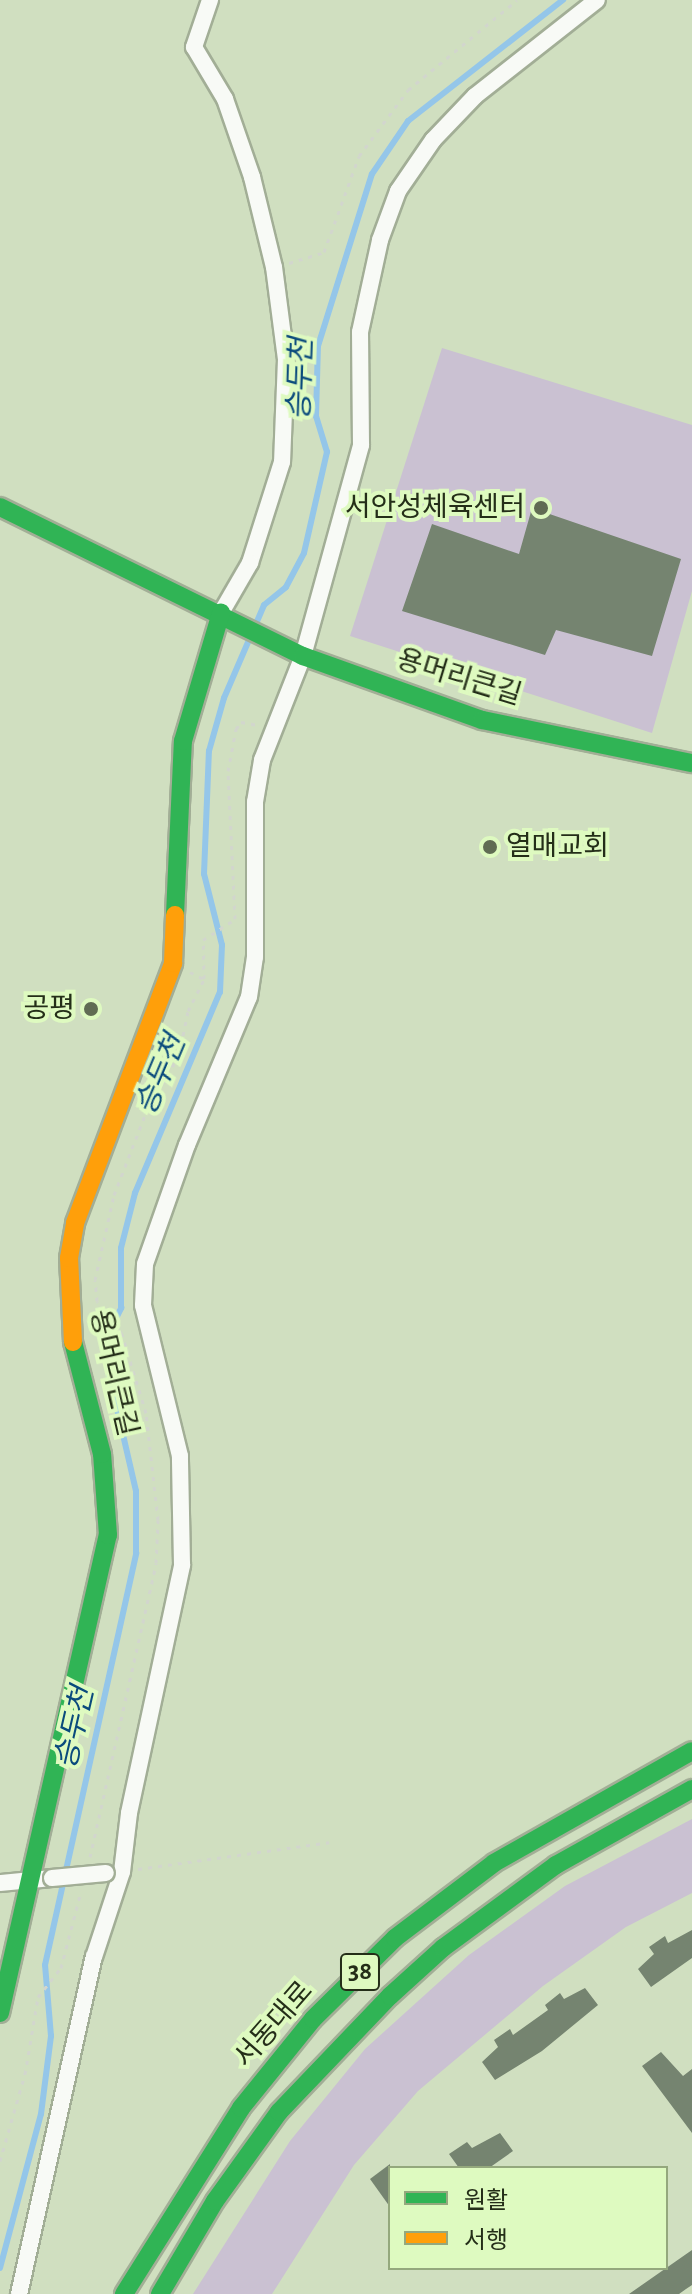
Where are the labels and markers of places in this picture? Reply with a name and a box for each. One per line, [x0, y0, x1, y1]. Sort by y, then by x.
place label: 서안성체육센터 [345, 491, 525, 525]
marker: 서안성체육센터 [532, 499, 550, 517]
place label: 열매교회 [506, 830, 609, 864]
marker: 열매교회 [481, 838, 499, 856]
place label: 공평 [23, 992, 75, 1026]
marker: 공평 [82, 1000, 100, 1018]

